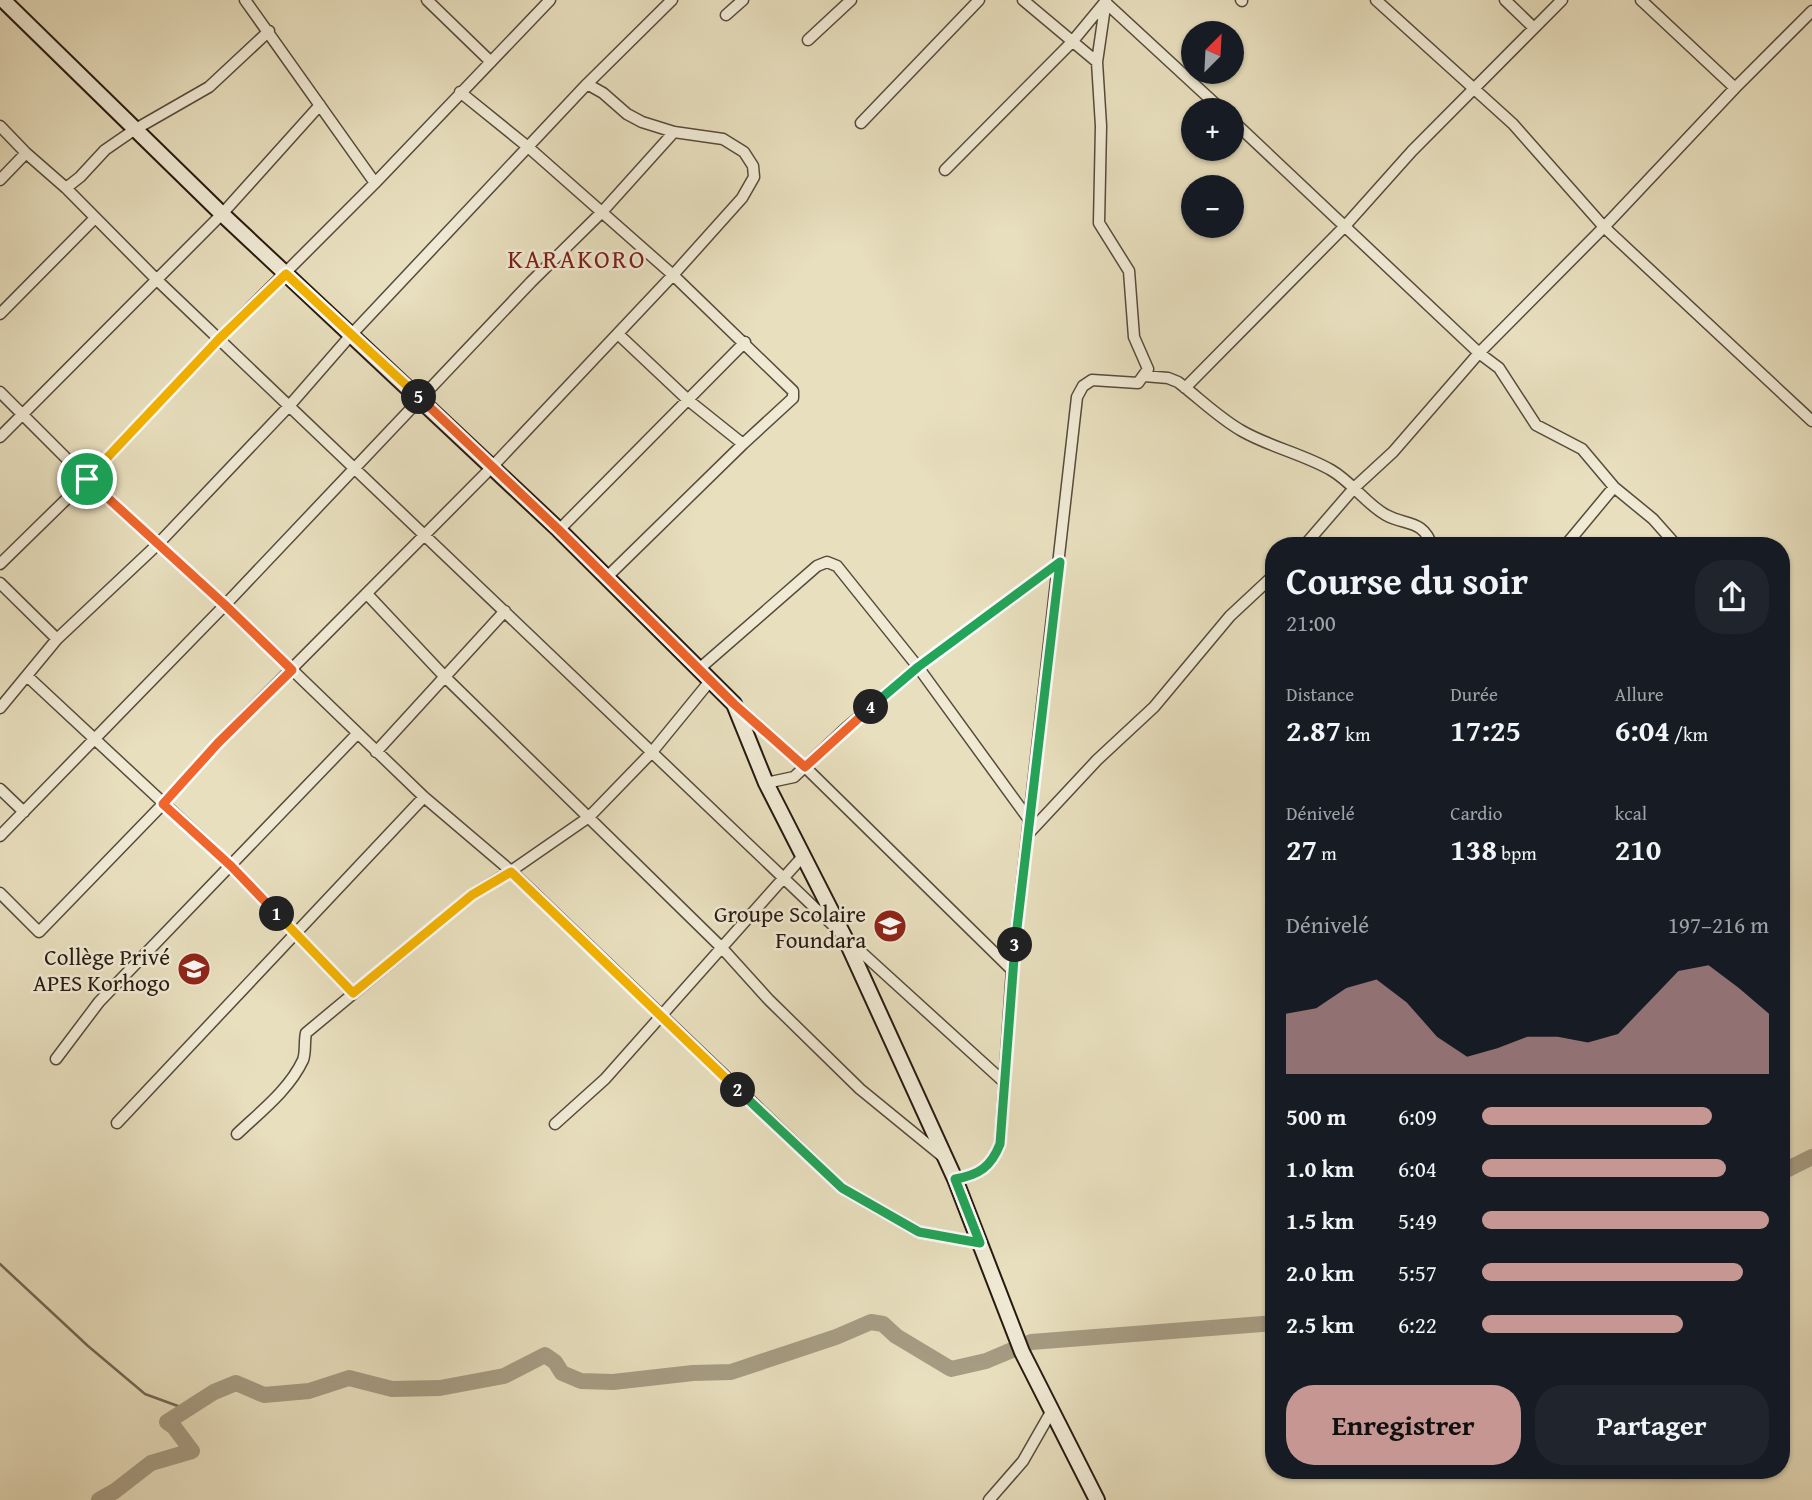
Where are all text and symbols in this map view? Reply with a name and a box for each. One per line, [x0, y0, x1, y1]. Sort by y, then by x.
north arrow [1181, 21, 1244, 84]
map controls [1181, 21, 1244, 238]
button: + [1181, 98, 1244, 161]
button: − [1181, 175, 1244, 238]
district label: KARAKORO [507, 239, 647, 278]
pin: 5 [402, 380, 436, 414]
text: 5 [414, 382, 423, 410]
pin [57, 449, 117, 509]
icon: arrive [68, 460, 106, 498]
text: Course du soir [1286, 552, 1528, 608]
button: share [1695, 560, 1769, 634]
text: 21:00 [1286, 606, 1336, 639]
text: Distance [1286, 680, 1354, 708]
text: Durée [1450, 680, 1498, 708]
text: Allure [1615, 680, 1664, 708]
pin: 4 [854, 690, 888, 724]
text: 4 [866, 692, 875, 720]
text: 2.87 [1286, 708, 1341, 752]
text: 17:25 [1450, 708, 1521, 752]
text: 6:04 [1615, 708, 1670, 752]
text: km [1341, 720, 1370, 748]
text: /km [1670, 720, 1708, 748]
text: Dénivelé [1286, 799, 1355, 827]
text: Cardio [1450, 799, 1502, 827]
text: kcal [1615, 799, 1647, 827]
text: 27 [1286, 827, 1317, 871]
text: 138 [1450, 827, 1497, 871]
text: 210 [1615, 827, 1661, 871]
text: m [1317, 839, 1337, 867]
text: bpm [1497, 839, 1537, 867]
pin: 1 [260, 897, 294, 932]
place label: Groupe Scolaire Foundara [714, 897, 866, 956]
text: 1 [272, 899, 281, 927]
school or university icon: Groupe Scolaire Foundara [871, 907, 909, 945]
text: Dénivelé [1286, 908, 1369, 941]
text: 197–216 m [1668, 908, 1769, 941]
pin: 3 [998, 928, 1032, 962]
text: 3 [1010, 930, 1019, 958]
place label: Collège Privé APES Korhogo [33, 940, 170, 999]
school or university icon: Collège Privé APES Korhogo [175, 950, 213, 988]
pin: 2 [720, 1072, 756, 1108]
text: 2 [733, 1075, 742, 1103]
text: 500 m [1286, 1100, 1347, 1133]
text: 6:09 [1398, 1100, 1437, 1133]
text: 1.0 km [1286, 1152, 1354, 1185]
text: 6:04 [1398, 1152, 1437, 1185]
text: 1.5 km [1286, 1204, 1354, 1237]
text: 5:49 [1398, 1204, 1437, 1237]
text: 2.0 km [1286, 1256, 1354, 1289]
text: 5:57 [1398, 1256, 1437, 1289]
text: 2.5 km [1286, 1308, 1354, 1341]
text: 6:22 [1398, 1308, 1437, 1341]
button: Enregistrer [1286, 1385, 1521, 1465]
button: Partager [1535, 1385, 1769, 1465]

